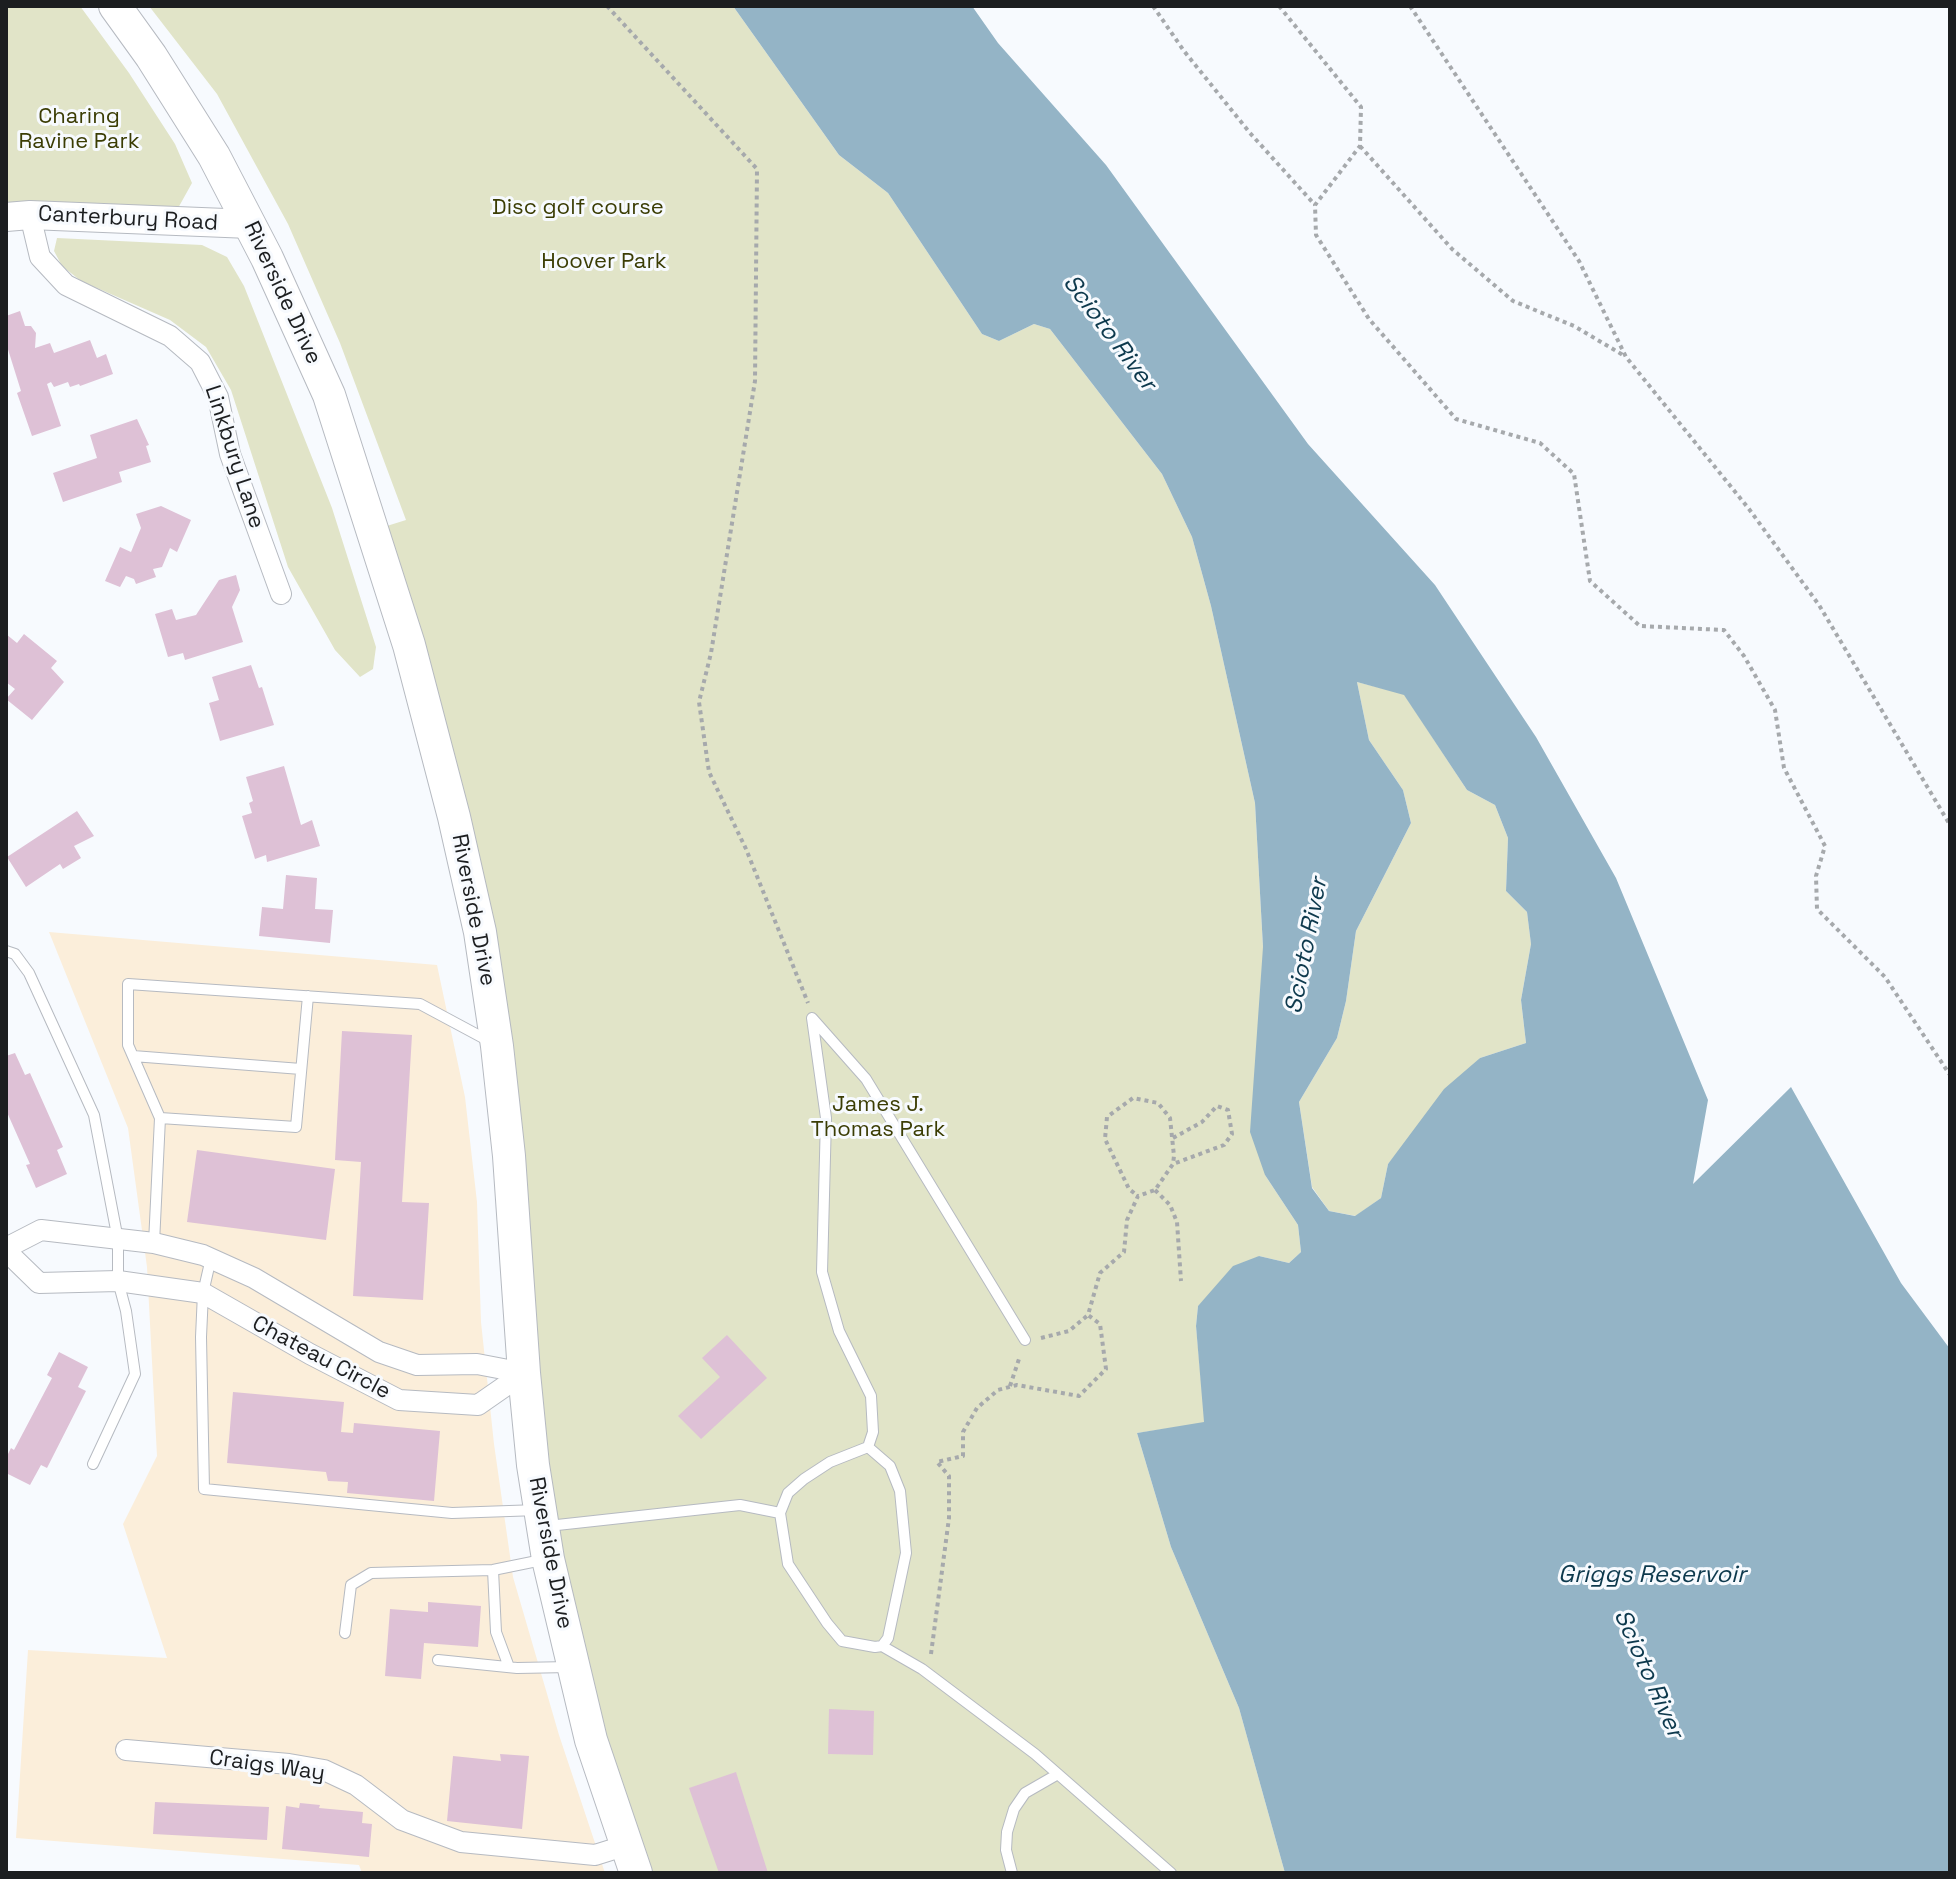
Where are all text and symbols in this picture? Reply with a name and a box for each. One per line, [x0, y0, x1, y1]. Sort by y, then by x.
park label: Charing Ravine Park [18, 104, 140, 156]
park label: Disc golf course [492, 195, 664, 221]
street label: Canterbury Road [37, 201, 219, 237]
street label: Riverside Drive [237, 217, 327, 369]
park label: Hoover Park [541, 249, 667, 275]
water label: Scioto River [1056, 269, 1162, 397]
street label: Linkbury Lane [198, 382, 270, 532]
street label: Riverside Drive [445, 832, 501, 988]
water label: Scioto River [1280, 876, 1334, 1016]
park label: James J. Thomas Park [811, 1092, 945, 1144]
street label: Chateau Circle [247, 1310, 395, 1406]
street label: Riverside Drive [522, 1475, 578, 1631]
water label: Griggs Reservoir [1558, 1561, 1746, 1589]
water label: Scioto River [1607, 1605, 1689, 1743]
street label: Craigs Way [208, 1745, 326, 1787]

